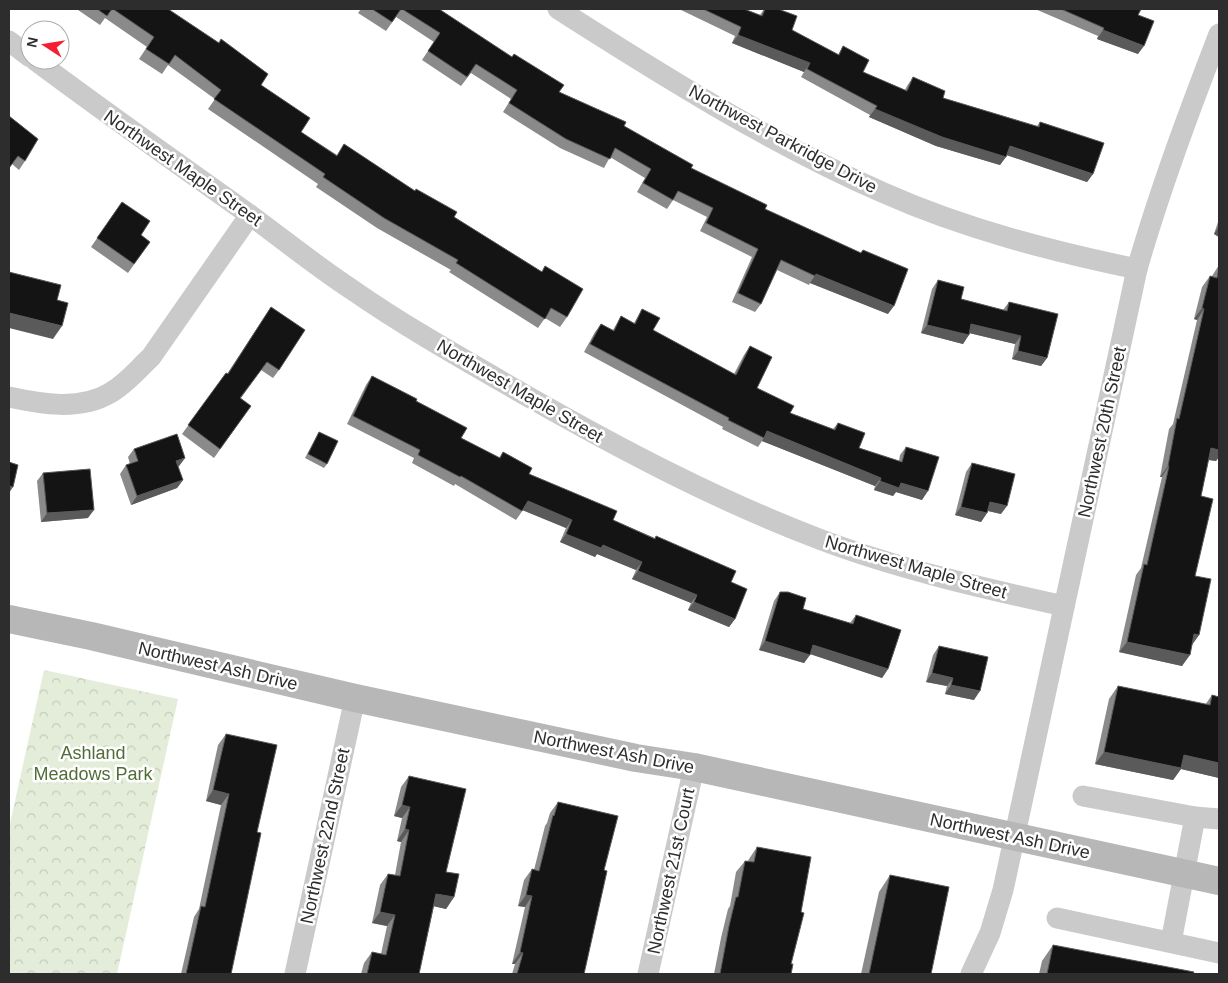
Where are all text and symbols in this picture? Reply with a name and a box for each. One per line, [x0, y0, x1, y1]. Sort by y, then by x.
north arrow [20, 20, 70, 70]
text: N [23, 36, 41, 49]
street label: Northwest Parkridge Drive [686, 81, 880, 197]
street label: Northwest Maple Street [100, 106, 266, 230]
street label: Northwest Maple Street [434, 335, 606, 447]
street label: Northwest 20th Street [1074, 345, 1130, 519]
street label: Northwest Maple Street [823, 531, 1009, 603]
street label: Northwest Ash Drive [136, 638, 300, 694]
street label: Northwest Ash Drive [532, 727, 696, 777]
park label: Ashland Meadows Park [33, 743, 154, 784]
street label: Northwest 22nd Street [297, 746, 353, 926]
street label: Northwest 21st Court [644, 786, 698, 956]
street label: Northwest Ash Drive [928, 809, 1092, 863]

